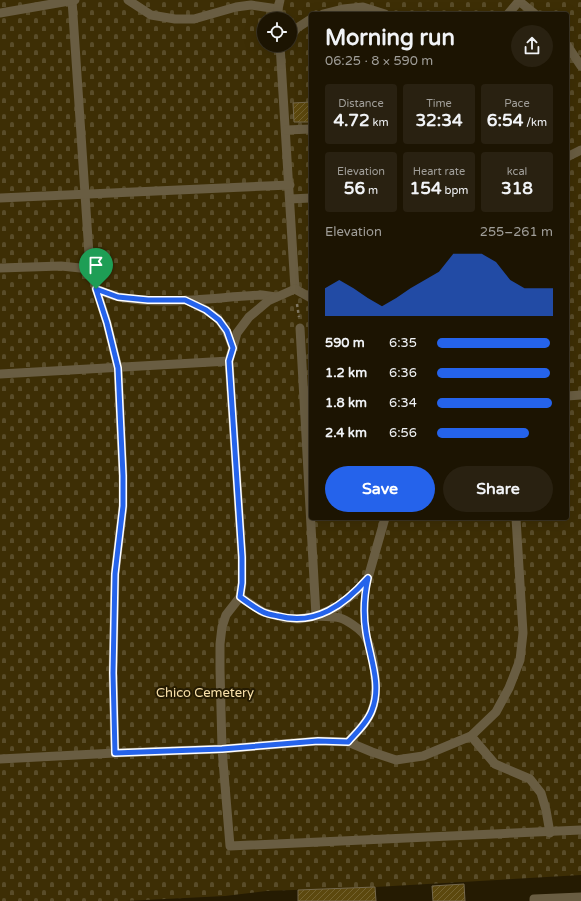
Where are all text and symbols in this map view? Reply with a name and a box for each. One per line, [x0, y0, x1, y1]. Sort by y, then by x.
map controls [257, 12, 297, 52]
button: locate [257, 12, 297, 52]
text: Morning run [325, 25, 455, 51]
button: share [511, 25, 553, 67]
text: 06:25 · 8 × 590 m [325, 53, 433, 69]
text: Distance [338, 97, 384, 110]
text: Time [426, 97, 452, 110]
text: Pace [504, 97, 530, 110]
text: 4.72 [333, 110, 370, 131]
text: 32:34 [415, 110, 463, 131]
text: 6:54 [487, 110, 523, 131]
text: km [370, 116, 389, 129]
text: /km [523, 116, 547, 129]
text: Elevation [337, 165, 385, 178]
text: Heart rate [413, 165, 465, 178]
text: kcal [507, 165, 527, 178]
text: 56 [344, 178, 365, 199]
text: 154 [410, 178, 442, 199]
text: 318 [501, 178, 533, 199]
text: m [365, 184, 378, 197]
text: bpm [442, 184, 468, 197]
text: Elevation [325, 224, 382, 240]
text: 255–261 m [480, 224, 553, 240]
pin [79, 248, 113, 289]
icon: arrive [85, 254, 107, 276]
text: 590 m [325, 335, 365, 351]
text: 6:35 [389, 335, 417, 351]
text: 1.2 km [325, 365, 367, 381]
text: 6:36 [389, 365, 417, 381]
text: 1.8 km [325, 395, 367, 411]
text: 6:34 [389, 395, 417, 411]
text: 2.4 km [325, 425, 367, 441]
text: 6:56 [389, 425, 417, 441]
button: Save [325, 466, 435, 512]
button: Share [443, 466, 553, 512]
park label: Chico Cemetery [156, 685, 254, 701]

